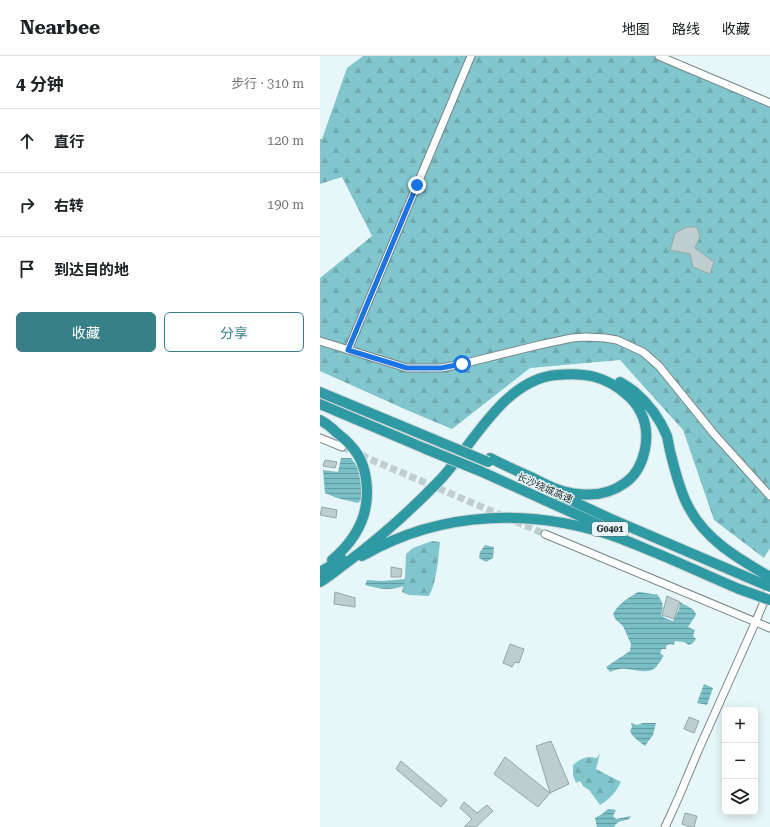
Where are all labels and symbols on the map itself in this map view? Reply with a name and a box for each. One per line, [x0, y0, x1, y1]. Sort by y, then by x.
route end [408, 176, 426, 194]
route start [453, 355, 471, 373]
street label: 长沙绕城高速 [515, 471, 575, 505]
road number: G0401 [592, 522, 628, 536]

